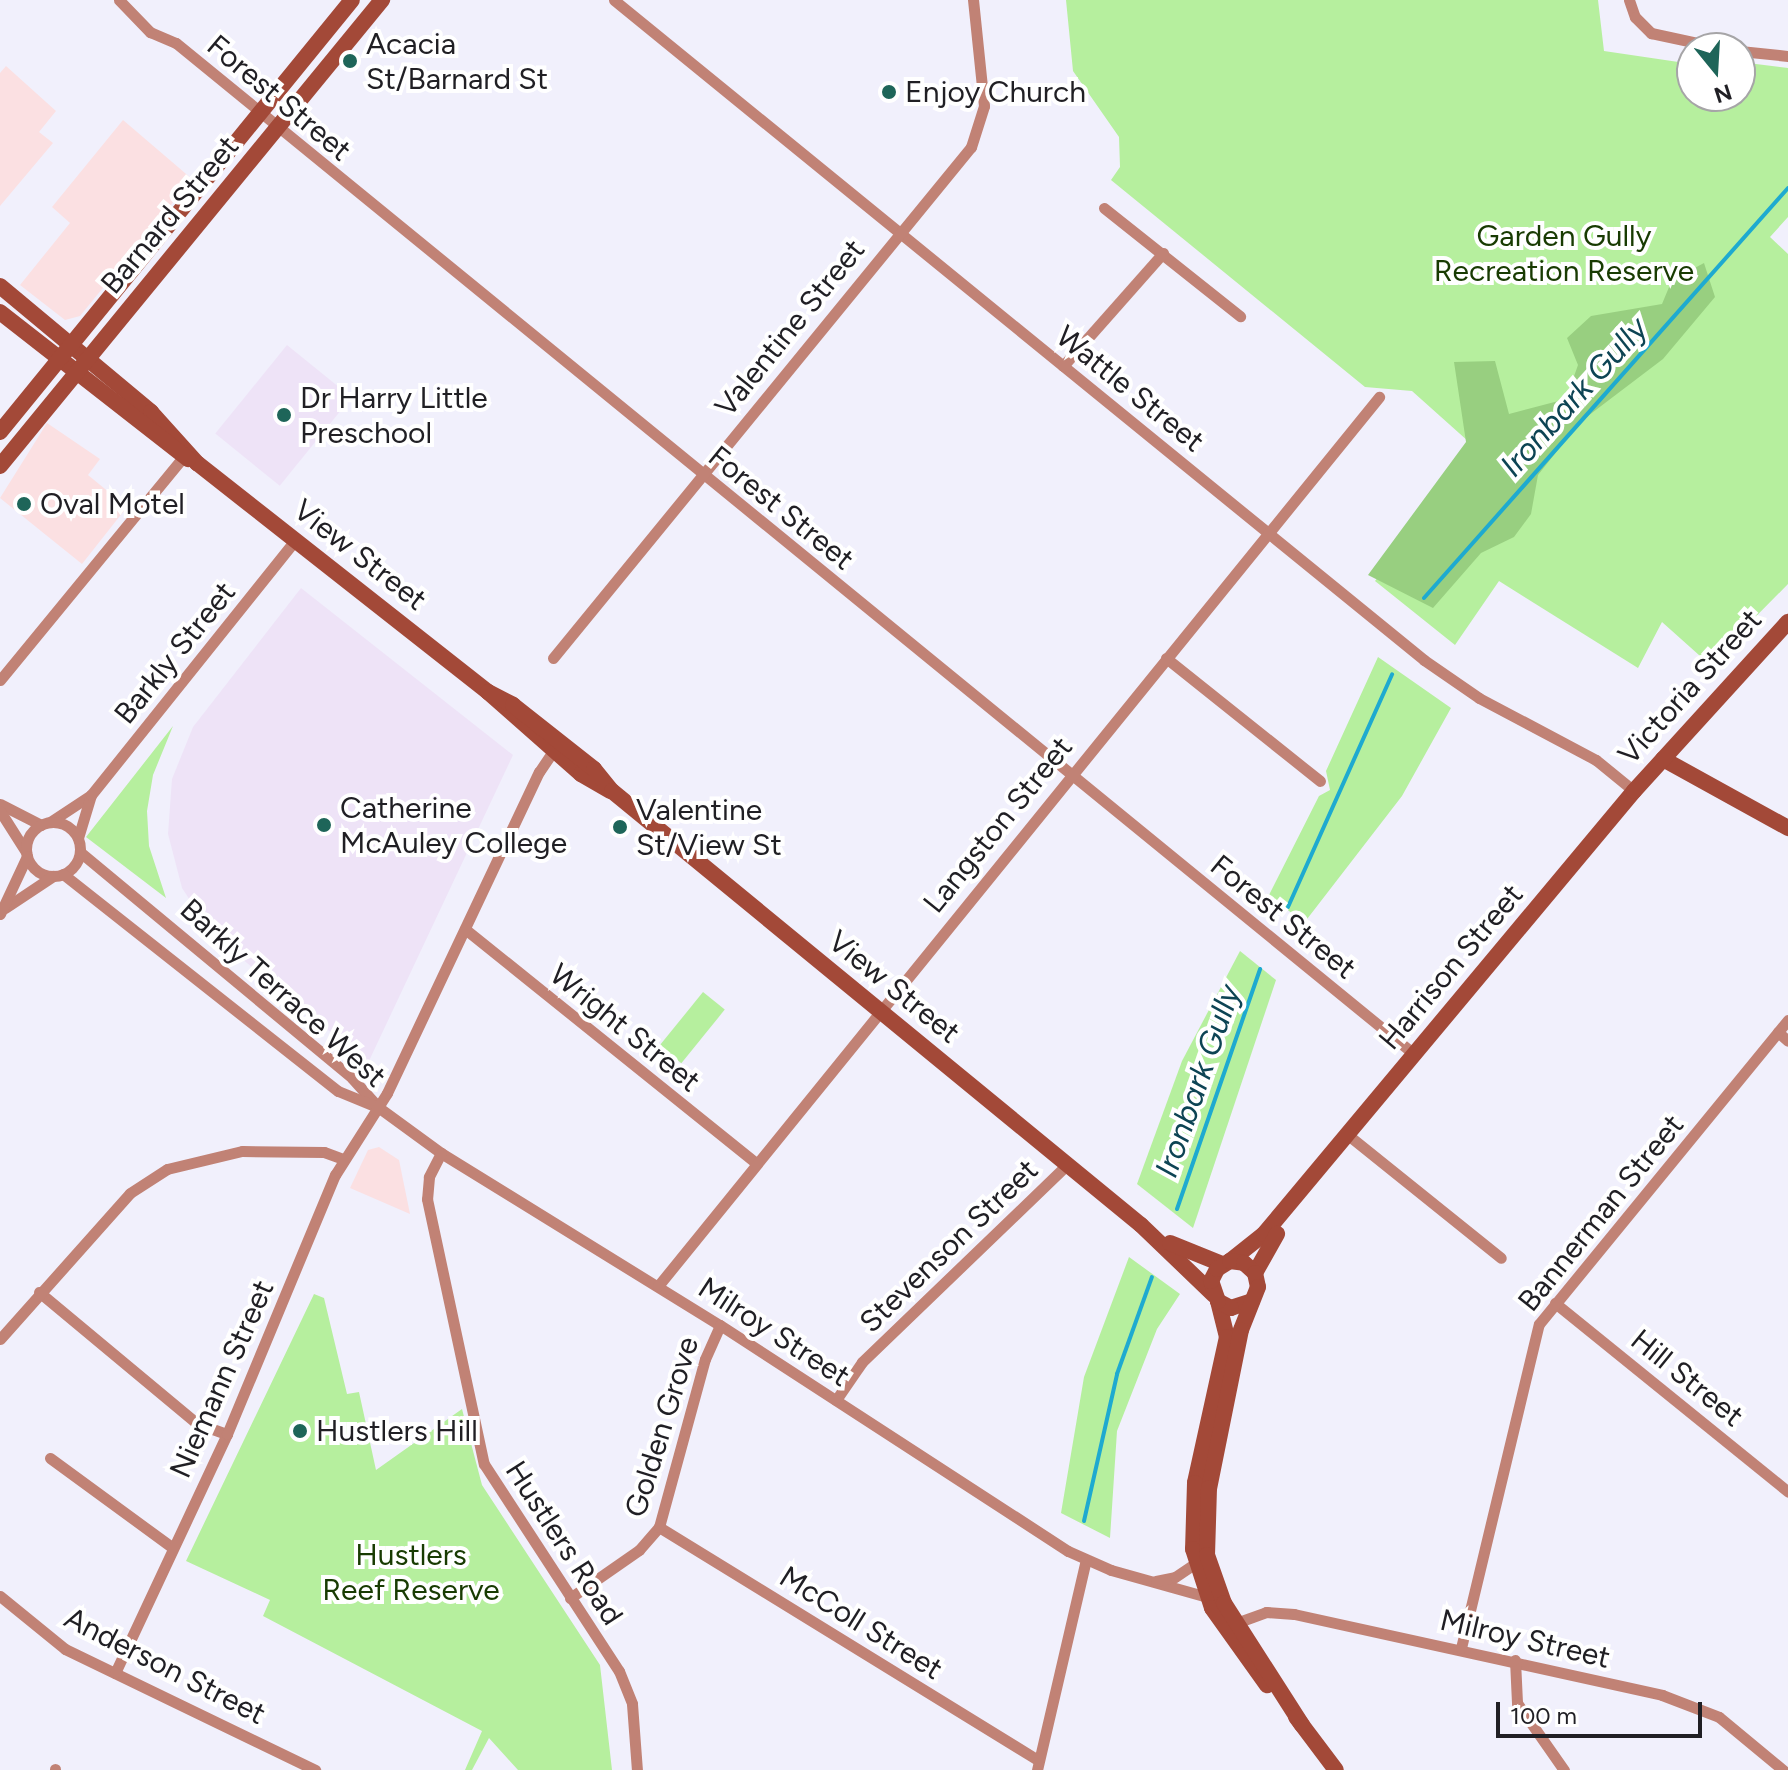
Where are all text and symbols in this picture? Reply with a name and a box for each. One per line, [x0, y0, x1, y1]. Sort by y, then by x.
place label: Acacia St/Barnard St [366, 26, 548, 96]
street label: Forest Street [200, 27, 358, 169]
north arrow [1676, 32, 1756, 112]
marker: Acacia St/Barnard St [341, 52, 359, 70]
place label: Enjoy Church [905, 74, 1086, 110]
text: N [1711, 78, 1735, 109]
marker: Enjoy Church [880, 83, 898, 101]
street label: Barnard Street [94, 129, 246, 301]
park label: Garden Gully Recreation Reserve [1434, 218, 1694, 288]
street label: Valentine Street [708, 232, 872, 424]
water label: Ironbark Gully [1492, 309, 1656, 485]
street label: Wattle Street [1049, 318, 1211, 460]
place label: Dr Harry Little Preschool [300, 380, 488, 450]
marker: Dr Harry Little Preschool [275, 406, 293, 424]
street label: Forest Street [701, 438, 861, 578]
place label: Oval Motel [40, 486, 185, 522]
street label: View Street [286, 492, 434, 618]
marker: Oval Motel [15, 495, 33, 513]
street label: Barkly Street [107, 575, 243, 731]
street label: Victoria Street [1611, 602, 1769, 772]
street label: Langston Street [916, 730, 1080, 920]
place label: Catherine McAuley College [340, 790, 567, 860]
place label: Valentine St/View St [636, 792, 782, 862]
marker: Catherine McAuley College [315, 816, 333, 834]
marker: Valentine St/View St [611, 818, 629, 836]
street label: Forest Street [1203, 847, 1363, 987]
street label: Harrison Street [1371, 877, 1531, 1057]
street label: Barkly Terrace West [173, 891, 393, 1095]
street label: View Street [821, 923, 967, 1051]
street label: Wright Street [543, 956, 707, 1100]
water label: Ironbark Gully [1147, 980, 1249, 1182]
street label: Bannerman Street [1511, 1107, 1691, 1319]
street label: Stevenson Street [852, 1152, 1046, 1340]
street label: Milroy Street [692, 1270, 856, 1394]
street label: Niemann Street [162, 1275, 282, 1483]
street label: Hill Street [1624, 1322, 1750, 1434]
street label: Golden Grove [618, 1333, 706, 1521]
place label: Hustlers Hill [316, 1413, 478, 1449]
marker: Hustlers Hill [291, 1422, 309, 1440]
street label: Hustlers Road [498, 1454, 630, 1632]
park label: Hustlers Reef Reserve [322, 1537, 500, 1608]
street label: McColl Street [773, 1559, 949, 1687]
street label: Anderson Street [59, 1600, 271, 1732]
street label: Milroy Street [1437, 1602, 1613, 1676]
scale bar [1500, 1686, 1706, 1736]
text: 100 m [1510, 1701, 1577, 1730]

